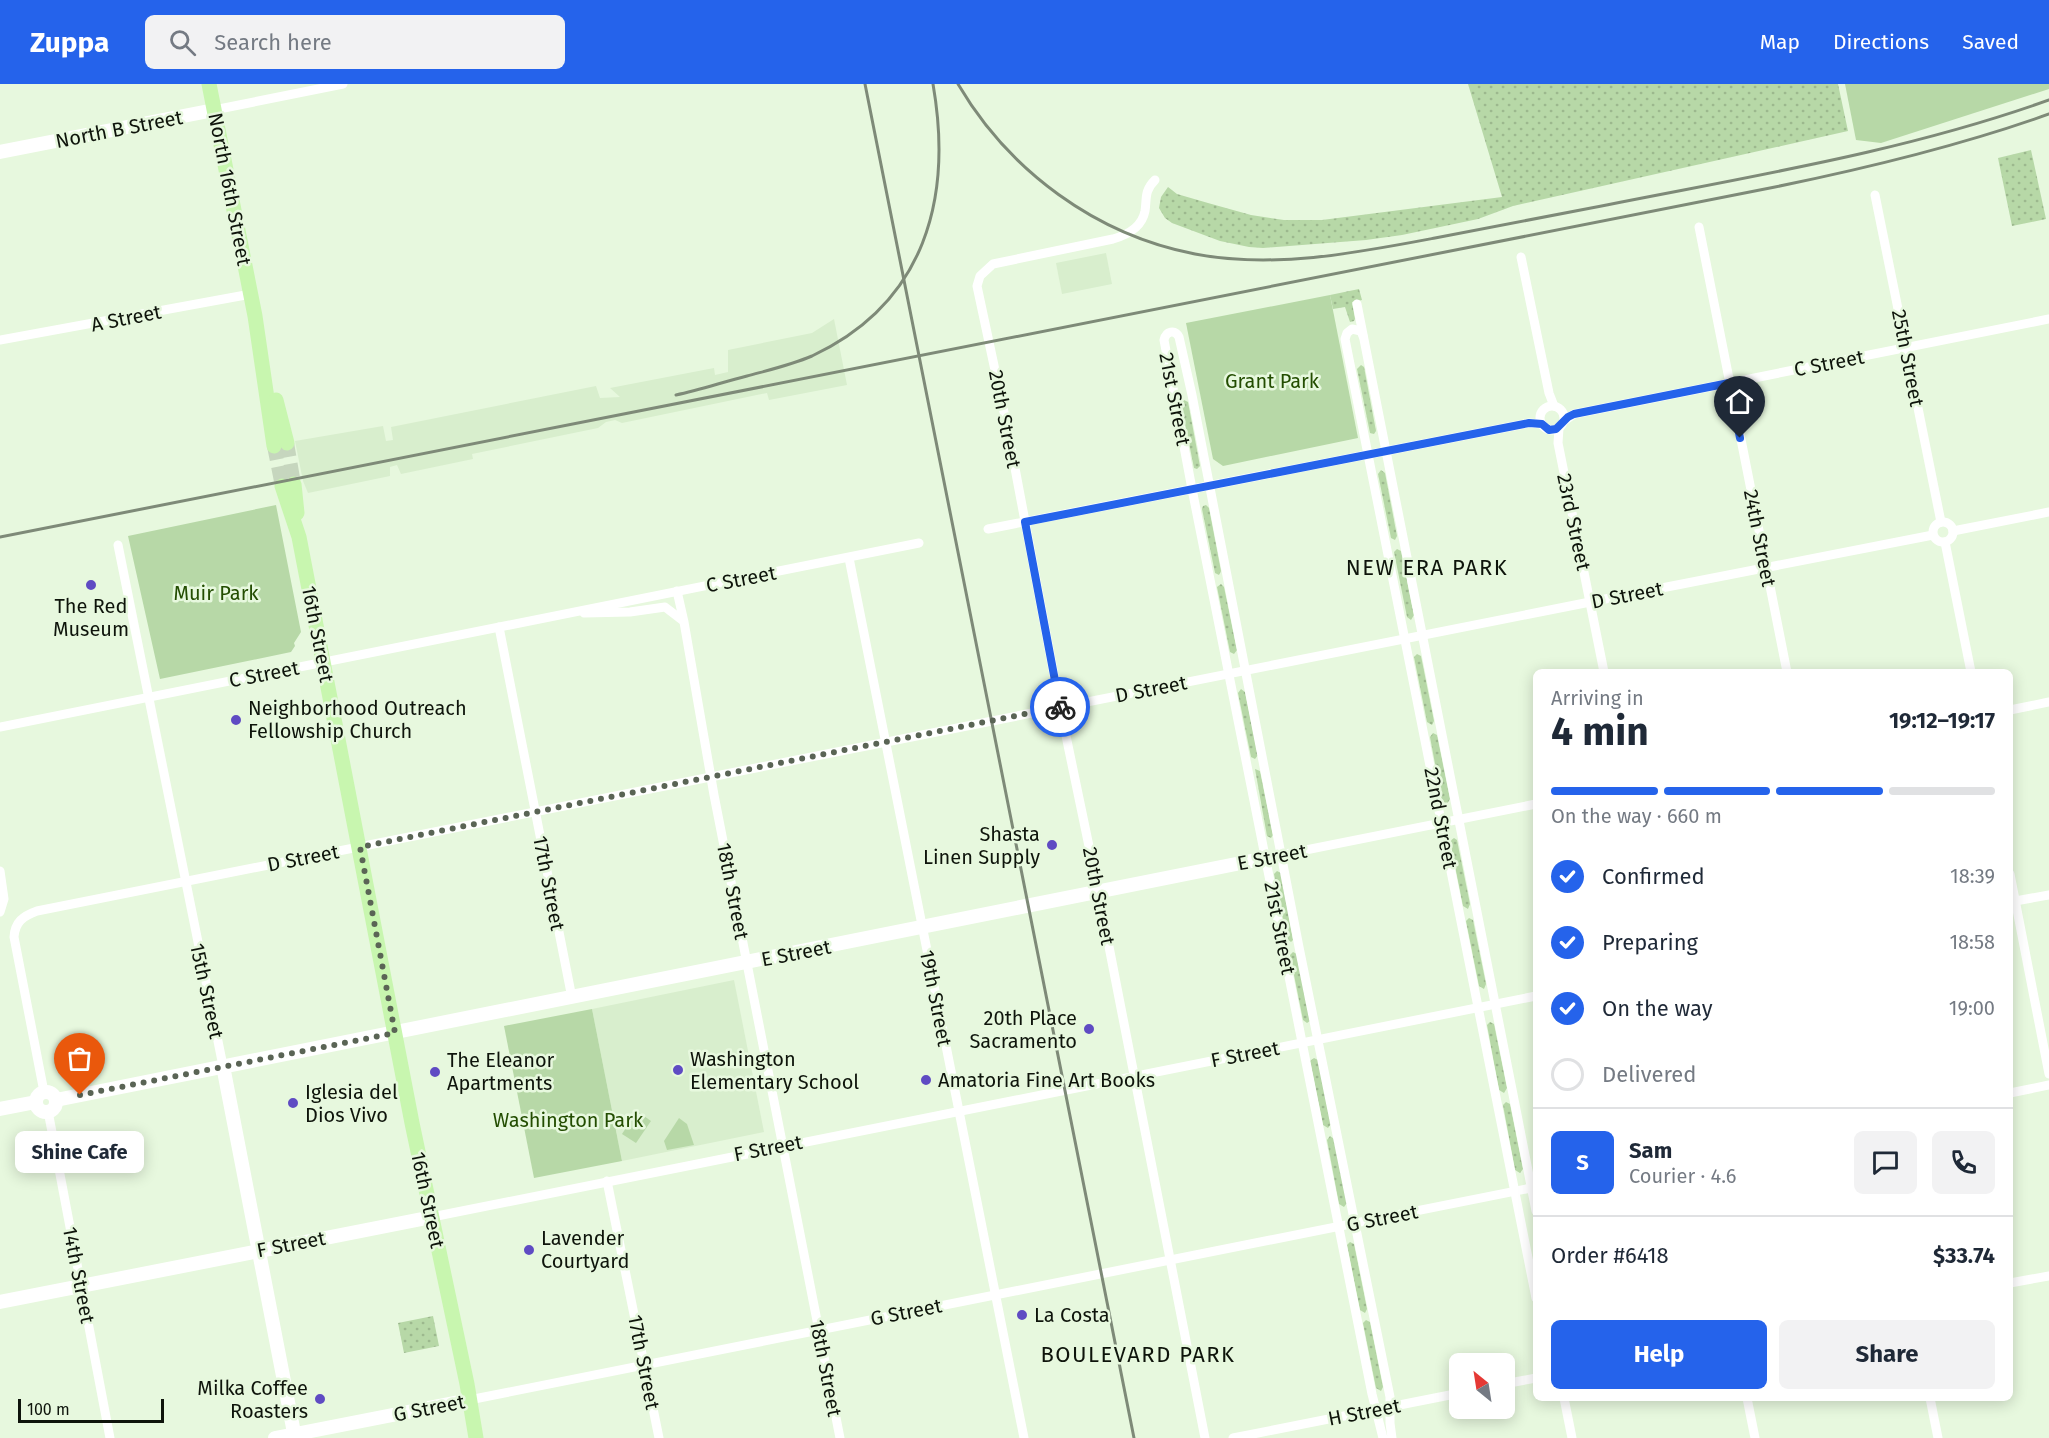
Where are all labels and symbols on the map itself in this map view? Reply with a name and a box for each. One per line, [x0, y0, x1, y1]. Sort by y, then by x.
street label: North B Street [53, 105, 185, 153]
street label: North 16th Street [203, 111, 257, 268]
street label: A Street [89, 299, 164, 337]
street label: 25th Street [1887, 307, 1929, 409]
street label: C Street [1792, 344, 1867, 382]
street label: 21st Street [1154, 350, 1196, 448]
street label: 20th Street [984, 368, 1026, 471]
park label: Grant Park [1225, 369, 1320, 393]
pin [1714, 376, 1765, 438]
street label: 23rd Street [1552, 471, 1596, 573]
street label: 24th Street [1739, 487, 1781, 589]
district label: NEW ERA PARK [1346, 554, 1508, 581]
street label: C Street [704, 560, 779, 598]
street label: D Street [1589, 576, 1666, 614]
marker: The Red Museum [84, 578, 98, 592]
park label: Muir Park [173, 581, 259, 605]
street label: 16th Street [297, 584, 339, 685]
place label: The Red Museum [53, 594, 129, 641]
street label: C Street [227, 655, 302, 693]
street label: D Street [1113, 670, 1190, 708]
courier [1030, 677, 1090, 737]
place label: Neighborhood Outreach Fellowship Church [248, 696, 467, 743]
marker: Neighborhood Outreach Fellowship Church [229, 713, 243, 727]
street label: 22nd Street [1419, 765, 1463, 872]
place label: Shasta Linen Supply [923, 822, 1040, 869]
street label: 17th Street [528, 834, 570, 933]
marker: Shasta Linen Supply [1045, 838, 1059, 852]
street label: E Street [1235, 838, 1310, 875]
street label: D Street [265, 839, 342, 877]
street label: 18th Street [712, 841, 754, 942]
street label: 20th Street [1078, 845, 1120, 948]
street label: 21st Street [1259, 879, 1301, 977]
street label: E Street [759, 934, 834, 971]
street label: 15th Street [185, 941, 229, 1042]
street label: 19th Street [915, 948, 957, 1049]
place label: 20th Place Sacramento [969, 1006, 1077, 1053]
marker: 20th Place Sacramento [1082, 1022, 1096, 1036]
pin [54, 1033, 105, 1095]
street label: F Street [1209, 1035, 1282, 1072]
place label: Washington Elementary School [690, 1047, 859, 1094]
place label: The Eleanor Apartments [447, 1048, 555, 1095]
marker: Washington Elementary School [671, 1063, 685, 1077]
marker: The Eleanor Apartments [428, 1065, 442, 1079]
place label: Amatoria Fine Art Books [938, 1068, 1155, 1092]
marker: Amatoria Fine Art Books [919, 1073, 933, 1087]
place label: Iglesia del Dios Vivo [305, 1080, 398, 1127]
marker: Iglesia del Dios Vivo [286, 1096, 300, 1110]
park label: Washington Park [493, 1108, 644, 1132]
street label: F Street [732, 1129, 805, 1166]
callout: Shine Cafe [16, 1131, 144, 1173]
street label: 16th Street [406, 1150, 450, 1251]
street label: G Street [1344, 1199, 1420, 1237]
street label: 14th Street [58, 1225, 100, 1326]
street label: F Street [255, 1225, 328, 1262]
place label: Lavender Courtyard [541, 1226, 629, 1273]
marker: Lavender Courtyard [522, 1243, 536, 1257]
street label: G Street [868, 1293, 944, 1331]
place label: La Costa [1034, 1303, 1110, 1327]
marker: La Costa [1015, 1308, 1029, 1322]
street label: 17th Street [623, 1313, 665, 1412]
street label: 18th Street [805, 1318, 847, 1419]
district label: BOULEVARD PARK [1040, 1341, 1236, 1368]
north arrow [1449, 1353, 1515, 1419]
place label: Milka Coffee Roasters [197, 1376, 308, 1423]
street label: G Street [391, 1389, 467, 1427]
marker: Milka Coffee Roasters [313, 1392, 327, 1406]
street label: H Street [1326, 1393, 1403, 1431]
scale bar [18, 1396, 164, 1424]

